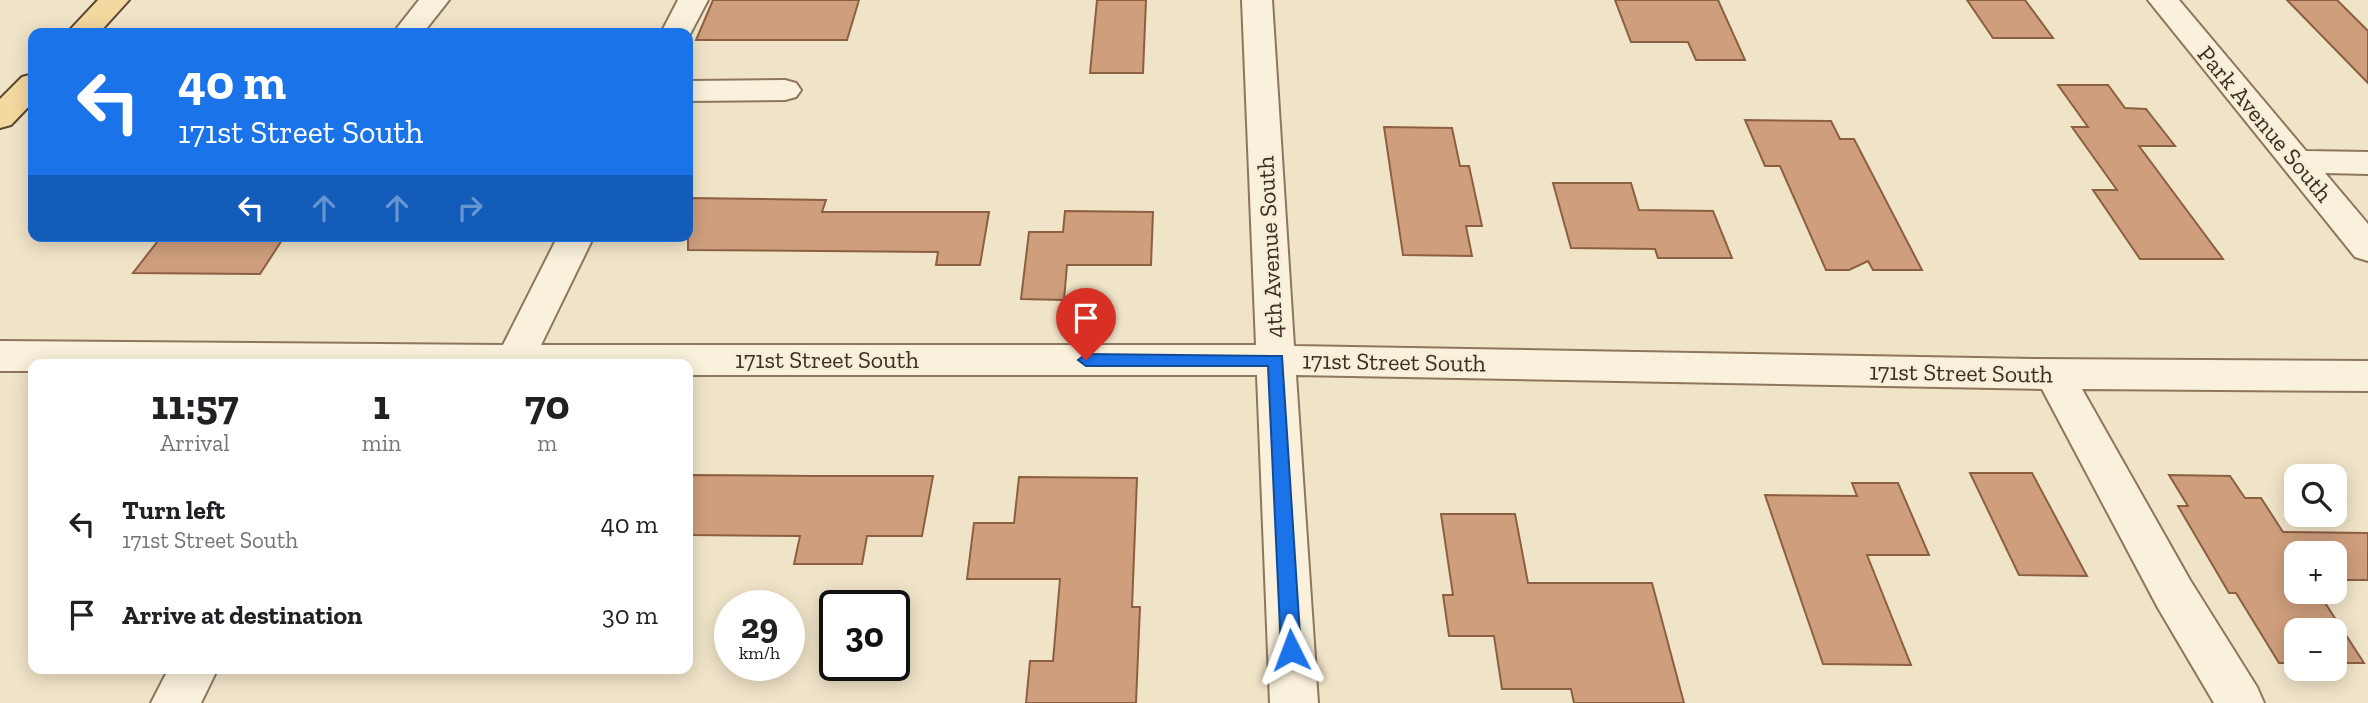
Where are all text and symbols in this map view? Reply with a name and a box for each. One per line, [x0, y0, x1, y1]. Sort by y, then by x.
street label: Park Avenue South [2192, 40, 2339, 208]
text: 40 m [178, 53, 286, 112]
icon: left [63, 56, 154, 147]
text: 171st Street South [178, 113, 423, 151]
street label: 4th Avenue South [1250, 155, 1289, 339]
icon: left [232, 189, 270, 227]
icon: ahead [305, 189, 343, 227]
icon: ahead [378, 189, 416, 227]
icon: right [451, 189, 489, 227]
pin [1056, 288, 1116, 360]
icon: arrive [1067, 299, 1105, 337]
street label: 171st Street South [735, 345, 919, 374]
street label: 171st Street South [1302, 345, 1487, 378]
street label: 171st Street South [1869, 356, 2054, 389]
text: 11:57 [151, 379, 238, 430]
text: 1 [373, 379, 390, 430]
text: 70 [525, 379, 570, 430]
text: Arrival [160, 429, 230, 457]
text: min [362, 429, 401, 457]
text: m [537, 429, 557, 457]
map controls [2284, 464, 2347, 681]
button: search [2284, 464, 2347, 527]
text: Turn left [122, 494, 225, 526]
icon: left [63, 505, 101, 543]
text: 40 m [601, 508, 658, 540]
text: 171st Street South [122, 526, 298, 554]
button: + [2284, 541, 2347, 604]
speed limit sign: 30 [819, 590, 910, 681]
icon: arrive [63, 596, 101, 634]
text: Arrive at destination [122, 599, 362, 631]
text: 30 m [602, 599, 658, 631]
text: 29 [741, 605, 778, 647]
position arrow [1254, 613, 1328, 687]
button: − [2284, 618, 2347, 681]
text: km/h [739, 642, 780, 664]

